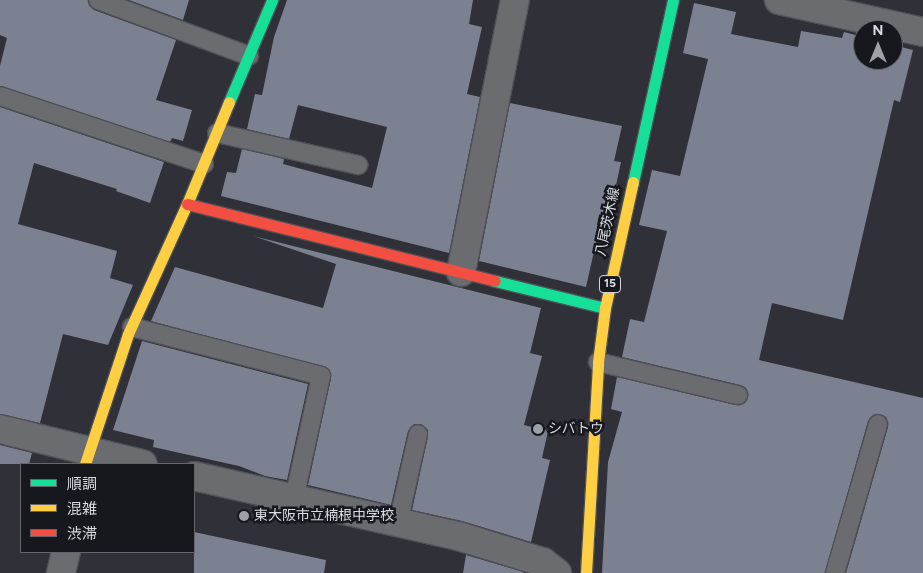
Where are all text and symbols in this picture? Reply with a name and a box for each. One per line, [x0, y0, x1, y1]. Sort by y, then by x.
north arrow [853, 20, 903, 70]
text: N [873, 22, 883, 39]
street label: 八尾茨木線 [593, 186, 623, 258]
road number: 15 [599, 274, 621, 294]
place label: シバトウ [548, 421, 604, 437]
marker: シバトウ [532, 423, 544, 435]
legend [20, 463, 195, 553]
text: 順調 [67, 475, 97, 493]
text: 混雑 [67, 500, 97, 518]
place label: 東大阪市立楠根中学校 [254, 508, 394, 524]
marker: 東大阪市立楠根中学校 [238, 510, 250, 522]
text: 渋滞 [67, 525, 97, 543]

